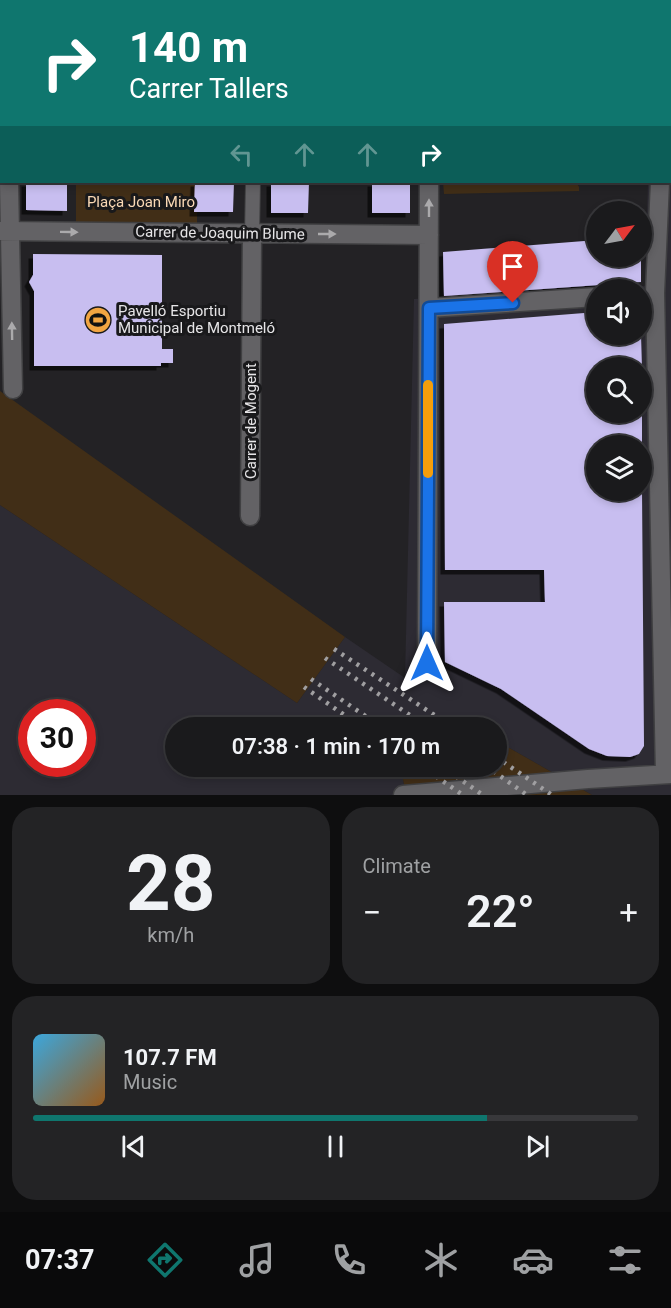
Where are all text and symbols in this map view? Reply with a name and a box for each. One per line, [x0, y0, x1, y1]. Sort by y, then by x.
text: 140 m [129, 23, 248, 72]
icon: right [30, 24, 108, 102]
text: Carrer Tallers [129, 73, 289, 105]
icon: left [225, 138, 258, 171]
icon: ahead [288, 138, 321, 171]
icon: ahead [351, 138, 384, 171]
icon: right [414, 138, 447, 171]
park label: Plaça Joan Miro [87, 193, 195, 211]
one-way arrow [424, 199, 434, 218]
north arrow [586, 201, 652, 267]
map controls [586, 201, 652, 501]
street label: Carrer de Joaquim Blume [135, 223, 305, 243]
one-way arrow [60, 227, 79, 237]
one-way arrow [318, 229, 337, 239]
pin [487, 241, 538, 303]
icon: arrive [496, 250, 529, 283]
button: sound [586, 279, 652, 345]
place label: Pavelló Esportiu Municipal de Montmeló [118, 302, 275, 337]
sports icon: Pavelló Esportiu Municipal de Montmeló [83, 305, 113, 335]
one-way arrow [7, 321, 17, 340]
button: search [586, 357, 652, 423]
street label: Carrer de Mogent [242, 363, 260, 479]
button: layers [586, 435, 652, 501]
position arrow [395, 631, 459, 695]
speed limit sign: 30 [18, 699, 96, 777]
text: 07:38 · 1 min · 170 m [232, 734, 440, 759]
text: 28 [126, 838, 216, 929]
text: Climate [363, 854, 431, 878]
text: 22° [466, 885, 535, 938]
text: − [363, 893, 381, 932]
text: + [619, 893, 638, 932]
text: km/h [147, 923, 194, 947]
text: 107.7 FM [123, 1045, 217, 1070]
text: Music [123, 1070, 177, 1094]
icon: previous [117, 1130, 150, 1163]
icon: pause [319, 1130, 352, 1163]
icon: next [521, 1130, 554, 1163]
icon: directions [144, 1239, 186, 1281]
icon: music [236, 1239, 278, 1281]
icon: phone [328, 1239, 370, 1281]
icon: climate [420, 1239, 462, 1281]
icon: car [512, 1239, 554, 1281]
icon: filters [604, 1239, 646, 1281]
text: 07:37 [25, 1244, 95, 1276]

